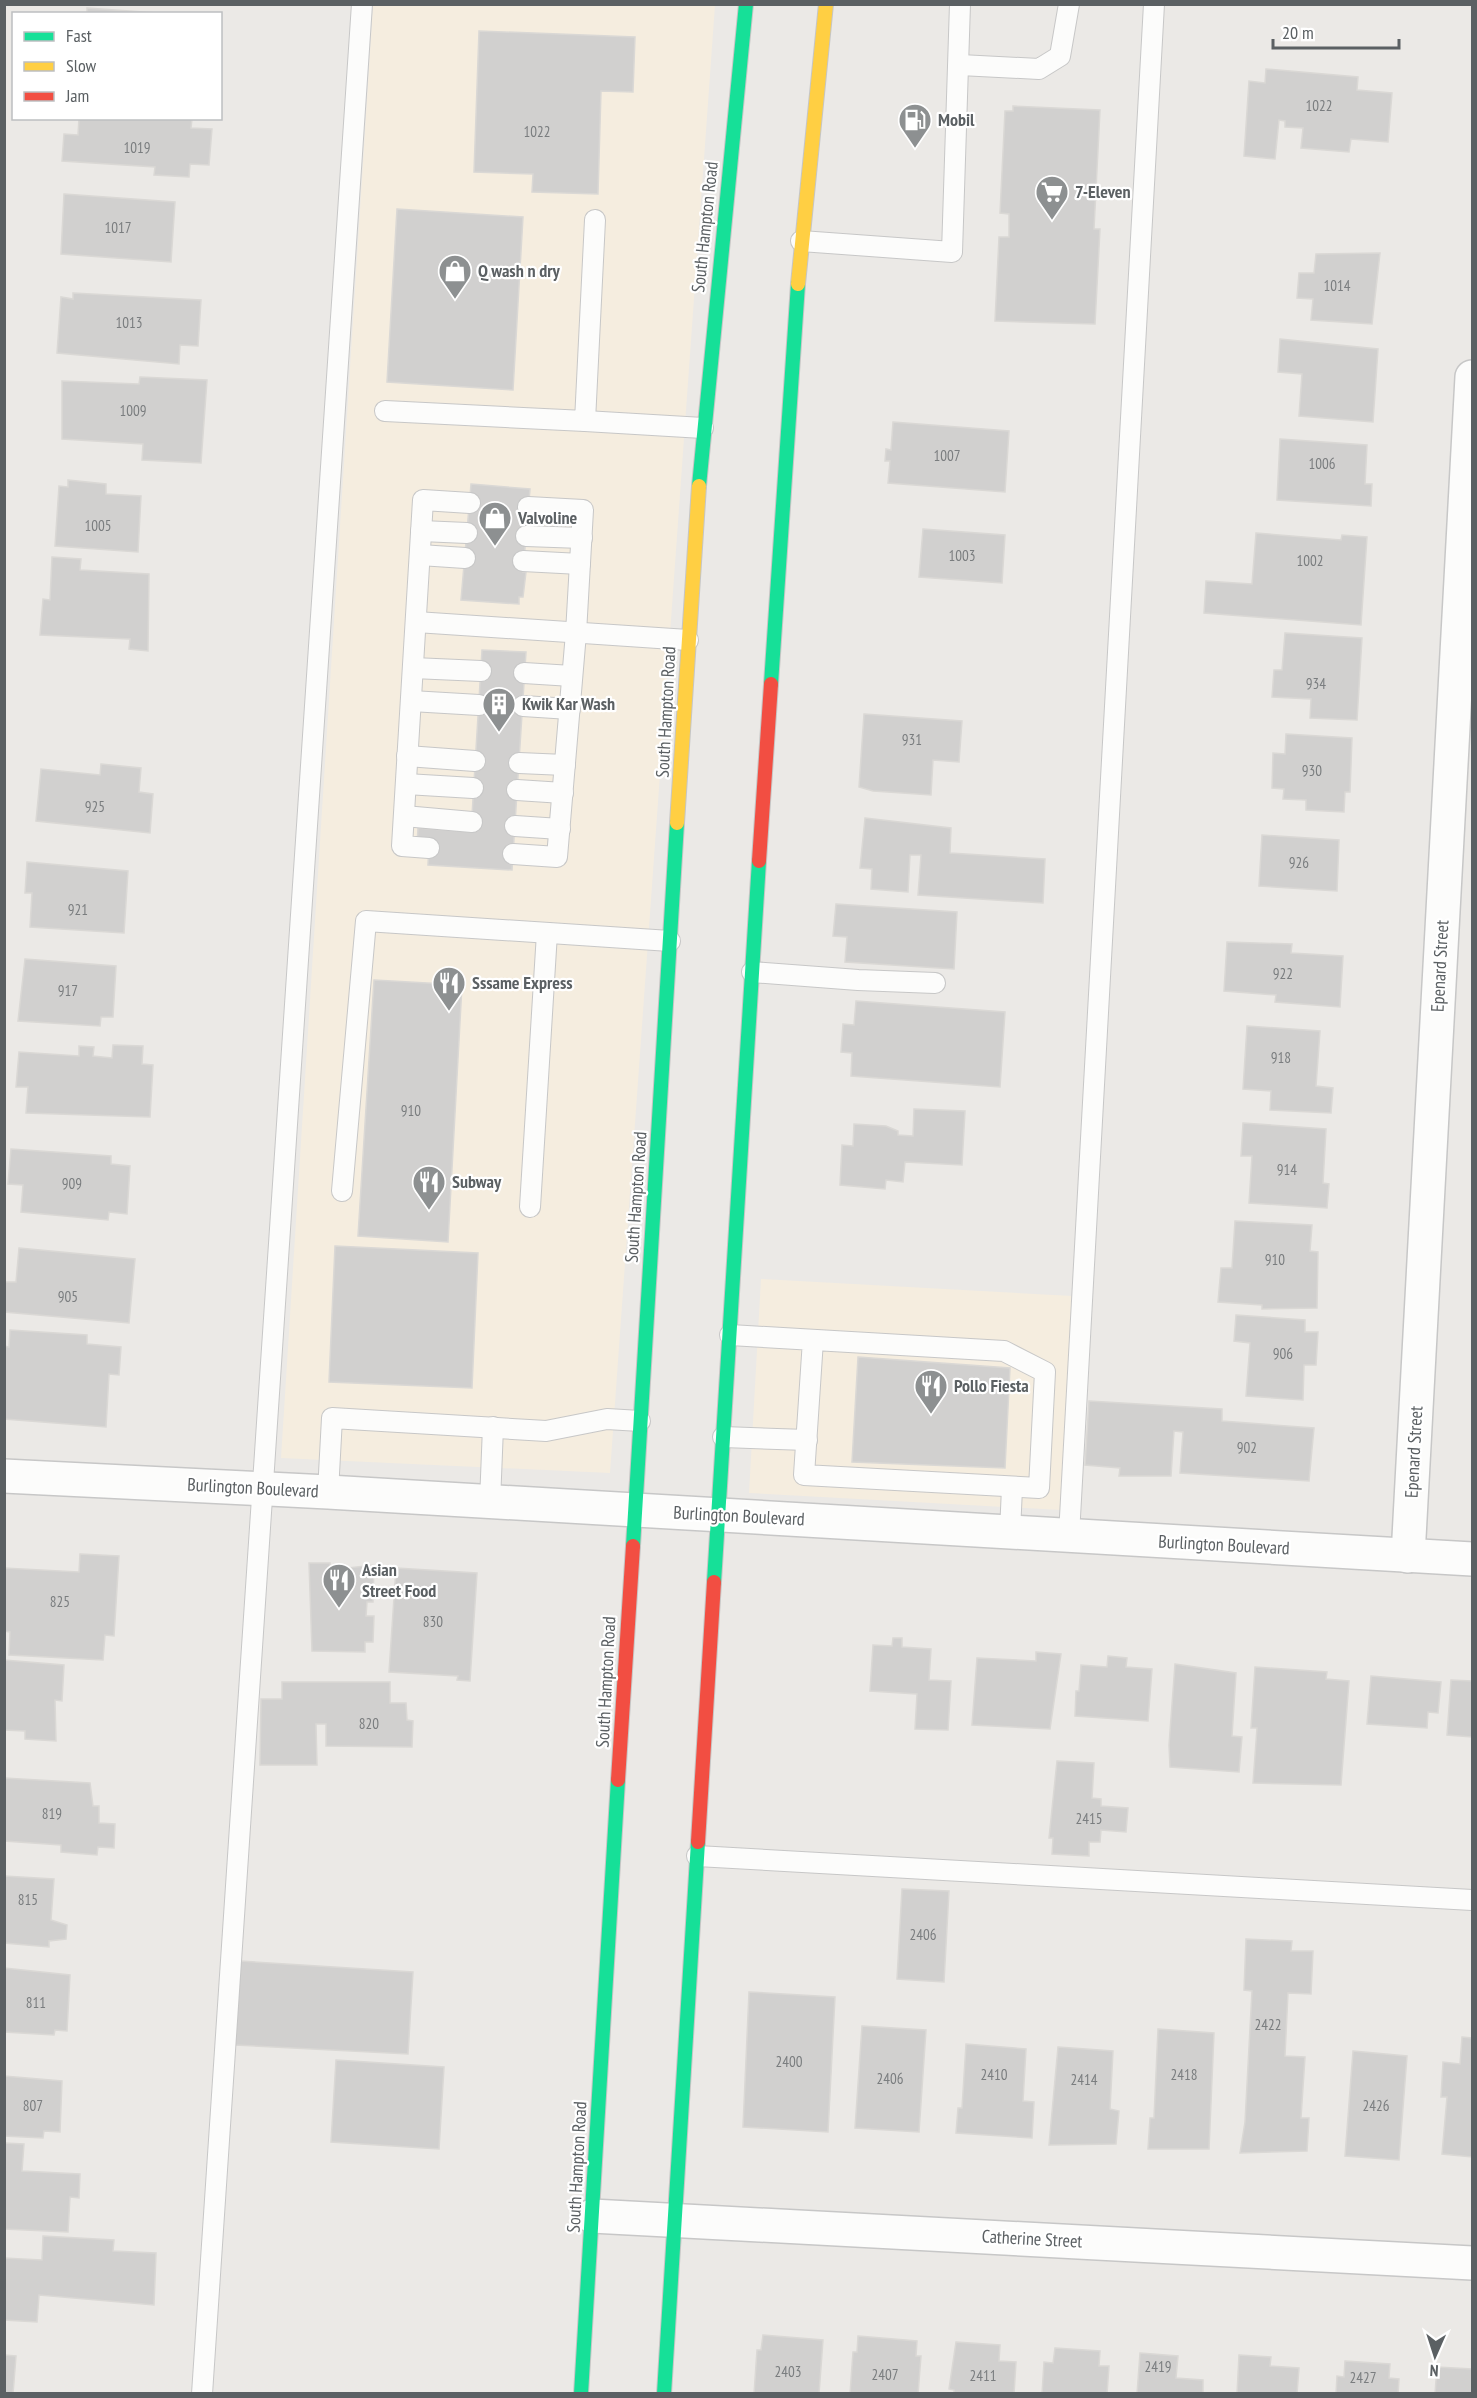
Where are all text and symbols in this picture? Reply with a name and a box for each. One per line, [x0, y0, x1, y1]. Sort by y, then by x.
legend [12, 12, 222, 120]
scale bar [1273, 12, 1399, 50]
text: 20 m [1282, 21, 1314, 44]
text: Fast [66, 24, 92, 47]
text: Slow [66, 54, 97, 77]
text: Jam [65, 84, 89, 107]
house number: 1022 [1305, 96, 1333, 115]
fuel station icon: Mobil [897, 102, 933, 149]
place label: Mobil [938, 108, 975, 131]
house number: 1022 [523, 122, 551, 141]
house number: 1019 [123, 138, 151, 157]
street label: South Hampton Road [686, 160, 723, 293]
supermarket icon: 7-Eleven [1034, 174, 1070, 221]
place label: 7-Eleven [1075, 180, 1131, 203]
house number: 1017 [104, 218, 132, 237]
shop icon: Q wash n dry [437, 253, 473, 300]
place label: Q wash n dry [478, 259, 561, 282]
house number: 1014 [1323, 276, 1351, 295]
house number: 1013 [115, 313, 143, 332]
house number: 1009 [119, 401, 147, 420]
house number: 1007 [933, 446, 961, 465]
house number: 1006 [1308, 454, 1336, 473]
shop icon: Valvoline [477, 500, 513, 547]
place label: Valvoline [517, 506, 578, 529]
house number: 1005 [84, 516, 112, 535]
house number: 1003 [948, 546, 976, 565]
house number: 1002 [1296, 551, 1324, 570]
street label: South Hampton Road [651, 646, 680, 778]
house number: 934 [1306, 674, 1326, 693]
building icon: Kwik Kar Wash [481, 686, 517, 733]
place label: Kwik Kar Wash [522, 692, 615, 715]
house number: 931 [902, 730, 922, 749]
house number: 930 [1302, 761, 1322, 780]
house number: 925 [85, 797, 105, 816]
house number: 926 [1289, 853, 1309, 872]
house number: 921 [68, 900, 88, 919]
street label: Epenard Street [1426, 919, 1453, 1012]
house number: 922 [1273, 964, 1293, 983]
restaurant icon: Sssame Express [431, 965, 467, 1012]
place label: Sssame Express [472, 971, 573, 994]
house number: 917 [58, 981, 78, 1000]
house number: 918 [1271, 1048, 1291, 1067]
house number: 910 [401, 1101, 421, 1120]
street label: South Hampton Road [619, 1131, 652, 1263]
house number: 914 [1277, 1160, 1297, 1179]
restaurant icon: Subway [411, 1164, 447, 1211]
place label: Subway [452, 1170, 502, 1193]
house number: 909 [62, 1174, 82, 1193]
house number: 910 [1265, 1250, 1285, 1269]
house number: 905 [58, 1287, 78, 1306]
house number: 906 [1273, 1344, 1293, 1363]
restaurant icon: Pollo Fiesta [913, 1368, 949, 1415]
place label: Pollo Fiesta [954, 1374, 1029, 1397]
street label: Epenard Street [1400, 1405, 1427, 1498]
house number: 902 [1237, 1438, 1257, 1457]
street label: Burlington Boulevard [187, 1473, 319, 1502]
street label: Burlington Boulevard [673, 1501, 805, 1530]
street label: Burlington Boulevard [1158, 1530, 1290, 1559]
place label: Asian Street Food [361, 1558, 436, 1602]
restaurant icon: Asian Street Food [321, 1562, 357, 1609]
house number: 825 [50, 1592, 70, 1611]
house number: 830 [423, 1612, 443, 1631]
street label: South Hampton Road [591, 1616, 620, 1748]
house number: 820 [359, 1714, 379, 1733]
house number: 819 [42, 1804, 62, 1823]
house number: 2415 [1075, 1809, 1103, 1828]
house number: 815 [18, 1890, 38, 1909]
house number: 2406 [909, 1925, 937, 1944]
house number: 811 [26, 1993, 46, 2012]
house number: 2422 [1254, 2015, 1282, 2034]
house number: 2400 [775, 2052, 803, 2071]
house number: 2410 [980, 2065, 1008, 2084]
house number: 2418 [1170, 2065, 1198, 2084]
house number: 2406 [876, 2069, 904, 2088]
house number: 2414 [1070, 2070, 1098, 2089]
house number: 807 [23, 2096, 43, 2115]
house number: 2426 [1362, 2096, 1390, 2115]
street label: South Hampton Road [562, 2101, 591, 2233]
street label: Catherine Street [981, 2224, 1083, 2253]
north arrow [1405, 2326, 1465, 2386]
house number: 2419 [1144, 2357, 1172, 2376]
text: N [1429, 2361, 1439, 2381]
house number: 2403 [774, 2362, 802, 2381]
house number: 2407 [871, 2365, 899, 2384]
house number: 2411 [969, 2366, 997, 2385]
house number: 2427 [1349, 2368, 1377, 2387]

